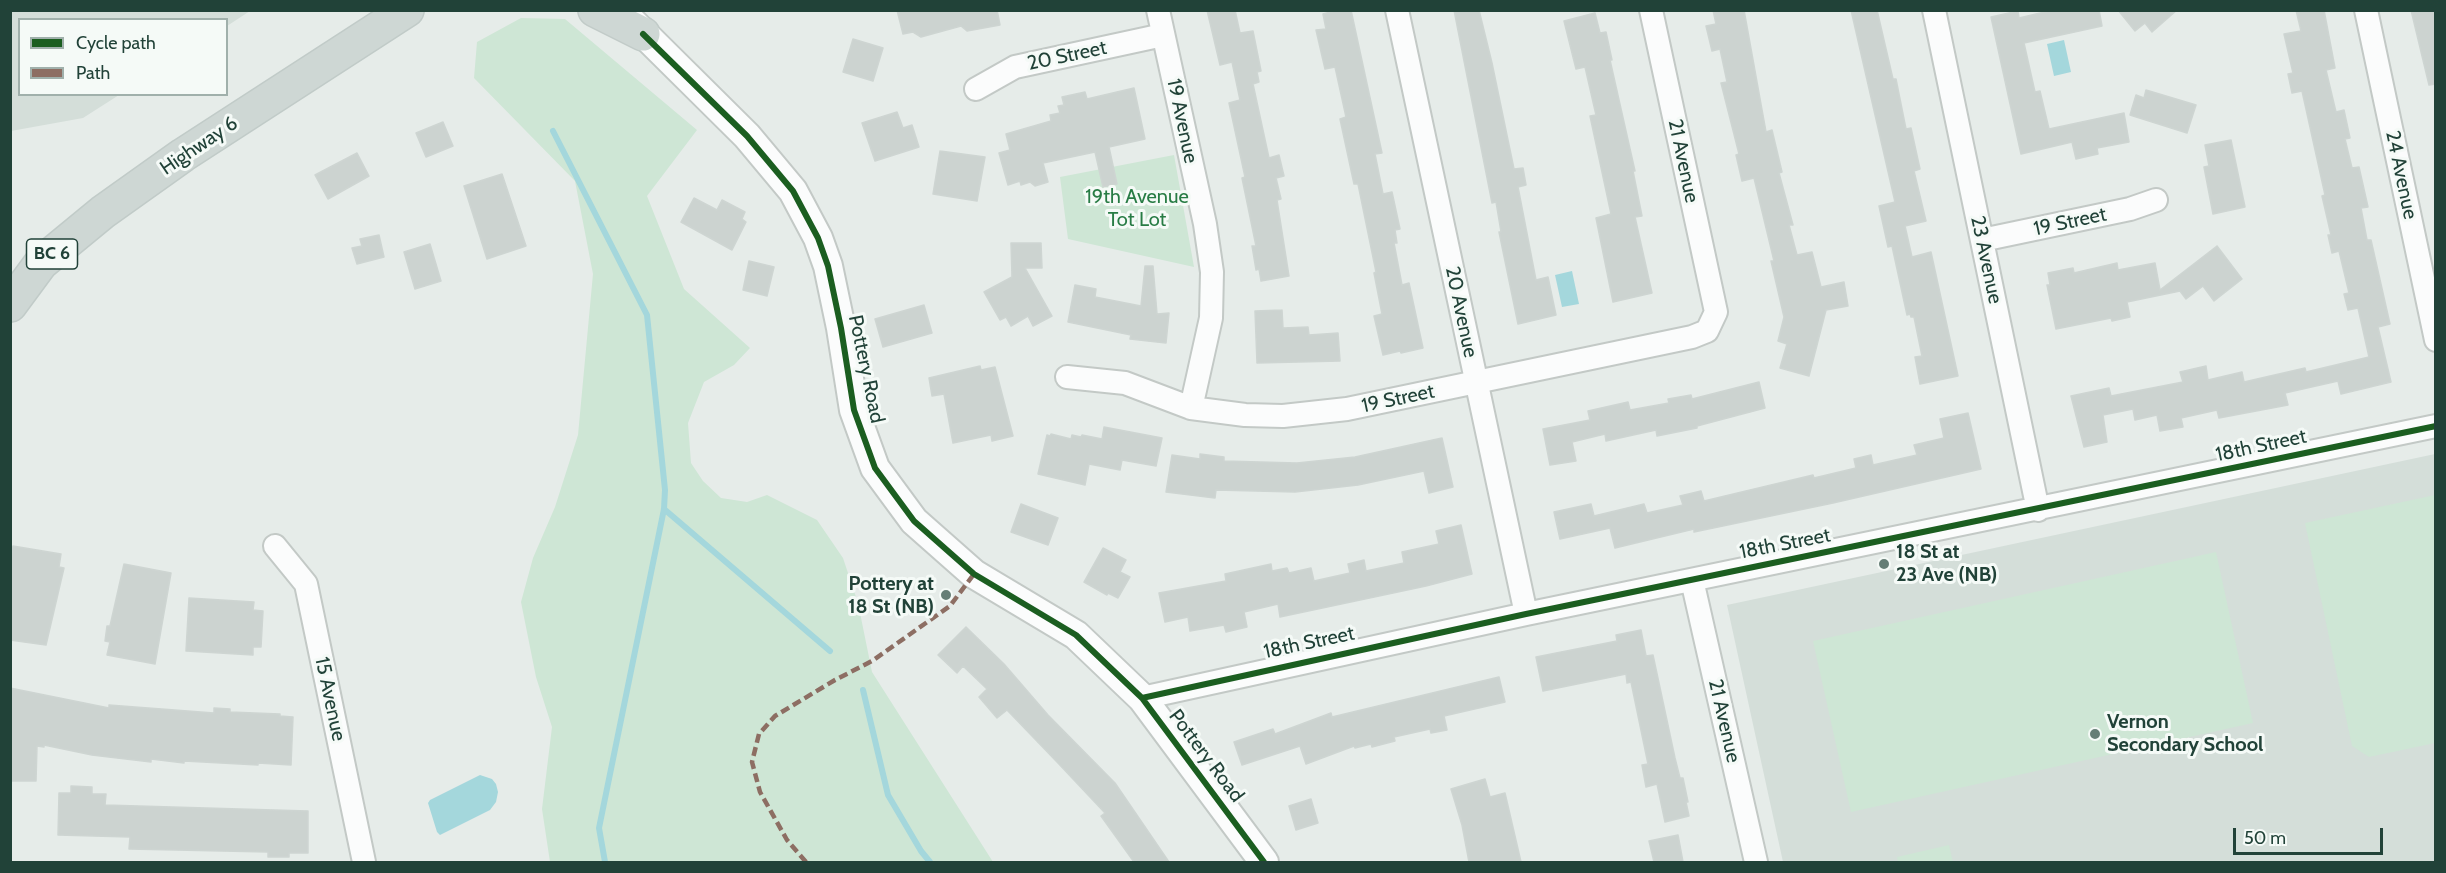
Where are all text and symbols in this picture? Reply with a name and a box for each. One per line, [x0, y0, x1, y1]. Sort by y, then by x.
legend [18, 18, 228, 96]
text: Cycle path [76, 32, 156, 54]
street label: 20 Street [1025, 36, 1109, 76]
text: Path [76, 62, 110, 84]
street label: 19 Avenue [1161, 77, 1203, 165]
street label: Highway 6 [156, 111, 242, 181]
street label: 21 Avenue [1662, 117, 1704, 205]
street label: 24 Avenue [2380, 129, 2422, 221]
park label: 19th Avenue Tot Lot [1085, 185, 1189, 232]
street label: 19 Street [2031, 203, 2109, 241]
street label: 23 Avenue [1965, 214, 2007, 306]
road number: BC 6 [26, 239, 78, 269]
street label: 20 Avenue [1440, 264, 1482, 360]
street label: Pottery Road [843, 313, 889, 425]
street label: 19 Street [1359, 380, 1437, 418]
street label: 18th Street [2213, 425, 2309, 467]
street label: 18th Street [1737, 523, 1833, 565]
place label: 18 St at 23 Ave (NB) [1896, 540, 1997, 587]
marker: 18 St at 23 Ave (NB) [1877, 557, 1891, 571]
place label: Pottery at 18 St (NB) [848, 572, 934, 619]
marker: Pottery at 18 St (NB) [939, 588, 953, 602]
street label: 18th Street [1261, 622, 1357, 664]
street label: 15 Avenue [309, 655, 351, 743]
street label: 21 Avenue [1703, 677, 1745, 765]
street label: Pottery Road [1163, 705, 1249, 807]
place label: Vernon Secondary School [2107, 710, 2263, 757]
marker: Vernon Secondary School [2088, 727, 2102, 741]
scale bar [2236, 816, 2386, 854]
text: 50 m [2244, 827, 2286, 849]

